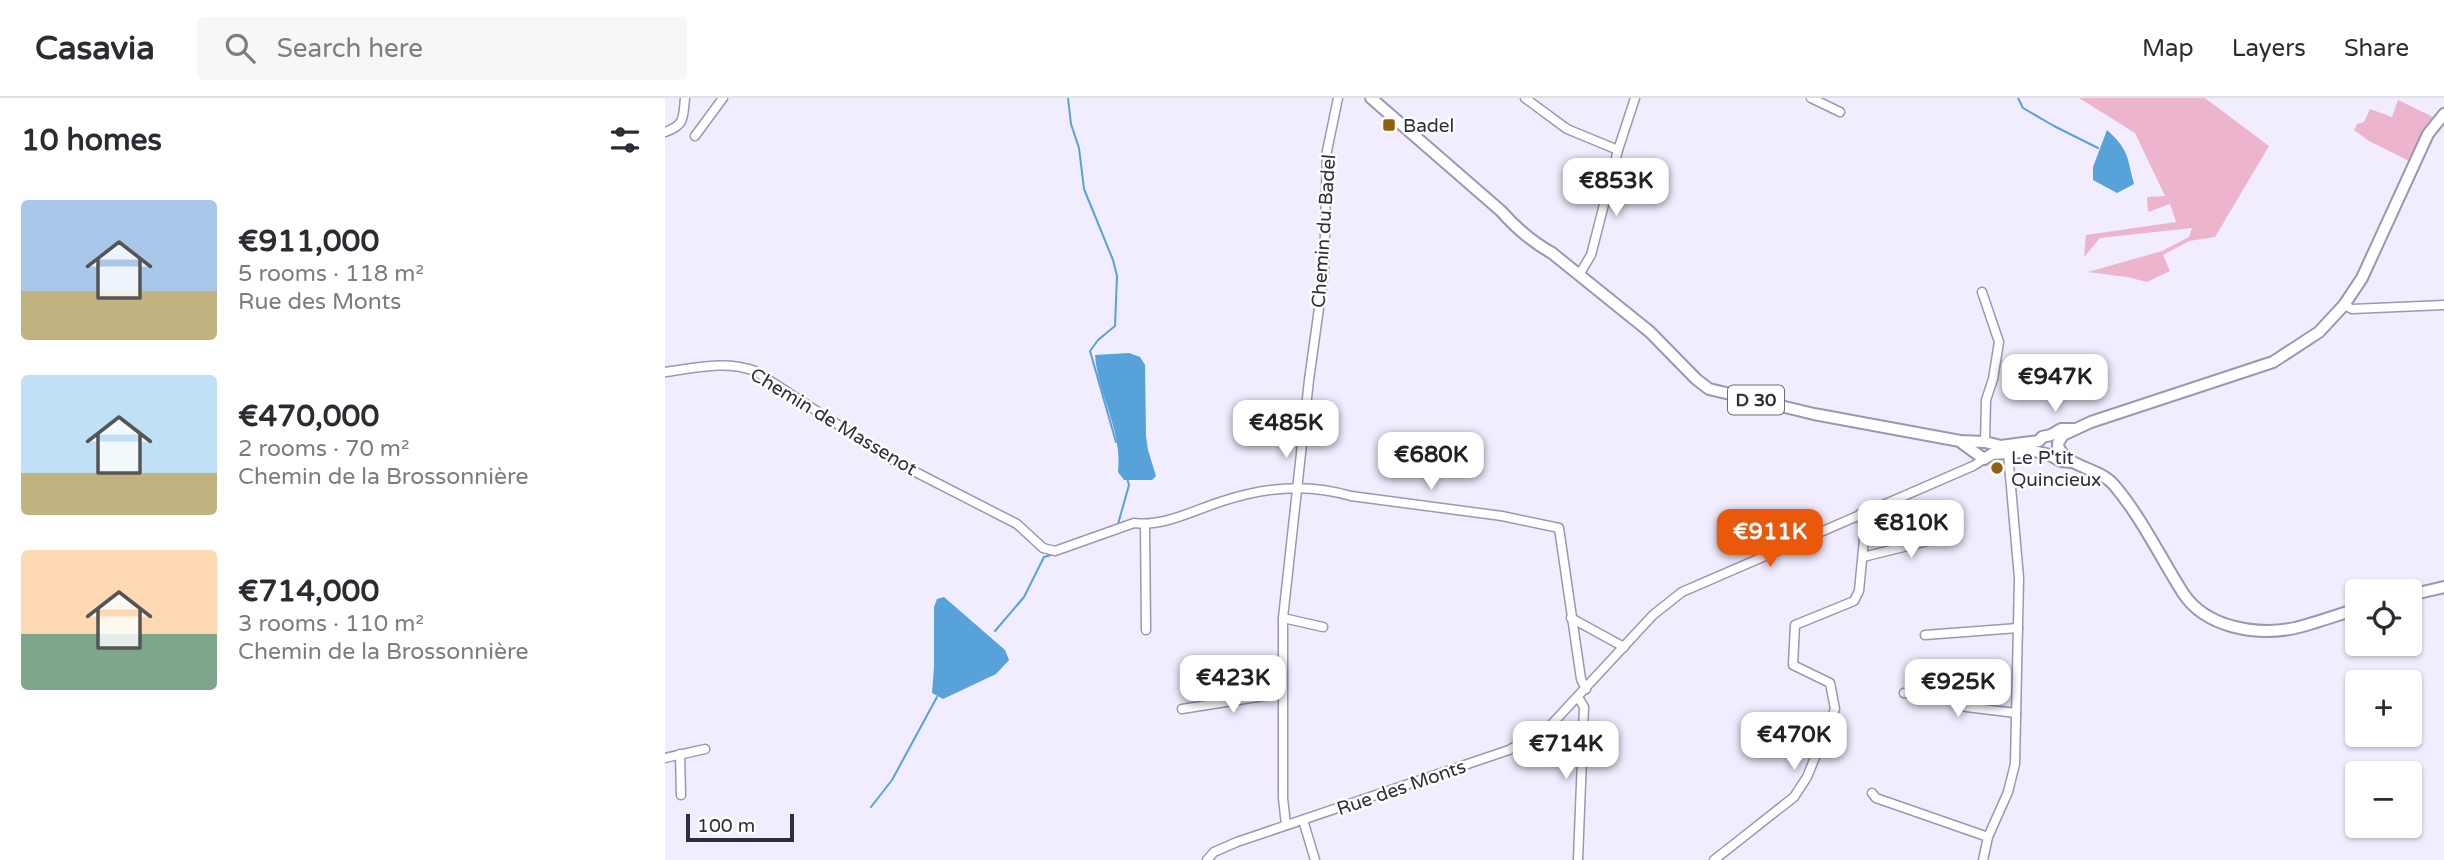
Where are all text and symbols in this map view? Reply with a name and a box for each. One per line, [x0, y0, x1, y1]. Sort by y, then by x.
search box [197, 17, 687, 80]
text: Casavia [35, 29, 155, 68]
icon: search [221, 29, 259, 67]
text: Search here [277, 33, 423, 64]
text: Map [2142, 34, 2194, 63]
text: Layers [2232, 34, 2306, 63]
text: Share [2344, 34, 2409, 63]
place label: Badel [1403, 115, 1454, 137]
marker: Badel [1381, 117, 1397, 133]
icon: filters [606, 121, 644, 159]
text: 10 homes [21, 122, 162, 159]
street label: Chemin du Badel [1308, 153, 1340, 309]
pin: €853K [1567, 158, 1665, 218]
text: €853K [1579, 167, 1653, 195]
text: €911,000 [238, 223, 379, 260]
icon: home [77, 228, 161, 312]
text: 5 rooms · 118 m² [238, 260, 424, 288]
text: Rue des Monts [238, 288, 401, 316]
pin: €947K [2006, 354, 2104, 414]
street label: Chemin de Massenot [746, 363, 921, 480]
text: €947K [2018, 363, 2092, 391]
road number: D 30 [1728, 386, 1784, 414]
text: €470,000 [238, 398, 379, 435]
pin: €485K [1237, 400, 1335, 460]
icon: home [77, 403, 161, 487]
text: €485K [1249, 409, 1323, 437]
pin: €680K [1382, 432, 1480, 492]
text: 2 rooms · 70 m² [238, 435, 409, 463]
text: €680K [1394, 441, 1468, 469]
place label: Le P'tit Quincieux [2011, 447, 2101, 491]
marker: Le P'tit Quincieux [1989, 460, 2005, 476]
text: Chemin de la Brossonnière [238, 463, 529, 491]
pin: €810K [1862, 500, 1960, 560]
text: €810K [1874, 509, 1948, 537]
pin: €911K [1721, 510, 1819, 569]
text: €911K [1733, 518, 1807, 546]
text: €714,000 [238, 573, 379, 610]
icon: home [77, 578, 161, 662]
map controls [2345, 579, 2422, 838]
button: locate [2345, 579, 2422, 656]
text: 3 rooms · 110 m² [238, 610, 424, 638]
text: Chemin de la Brossonnière [238, 638, 529, 666]
pin: €423K [1184, 656, 1282, 715]
pin: €925K [1909, 660, 2007, 719]
text: €423K [1196, 664, 1270, 692]
text: €925K [1921, 668, 1995, 696]
button: + [2345, 670, 2422, 747]
pin: €470K [1745, 712, 1843, 772]
text: €470K [1757, 721, 1831, 749]
pin: €714K [1517, 722, 1615, 781]
text: €714K [1529, 730, 1603, 758]
street label: Rue des Monts [1334, 756, 1469, 820]
button: − [2345, 761, 2422, 838]
scale bar [686, 811, 795, 843]
text: 100 m [697, 815, 755, 837]

